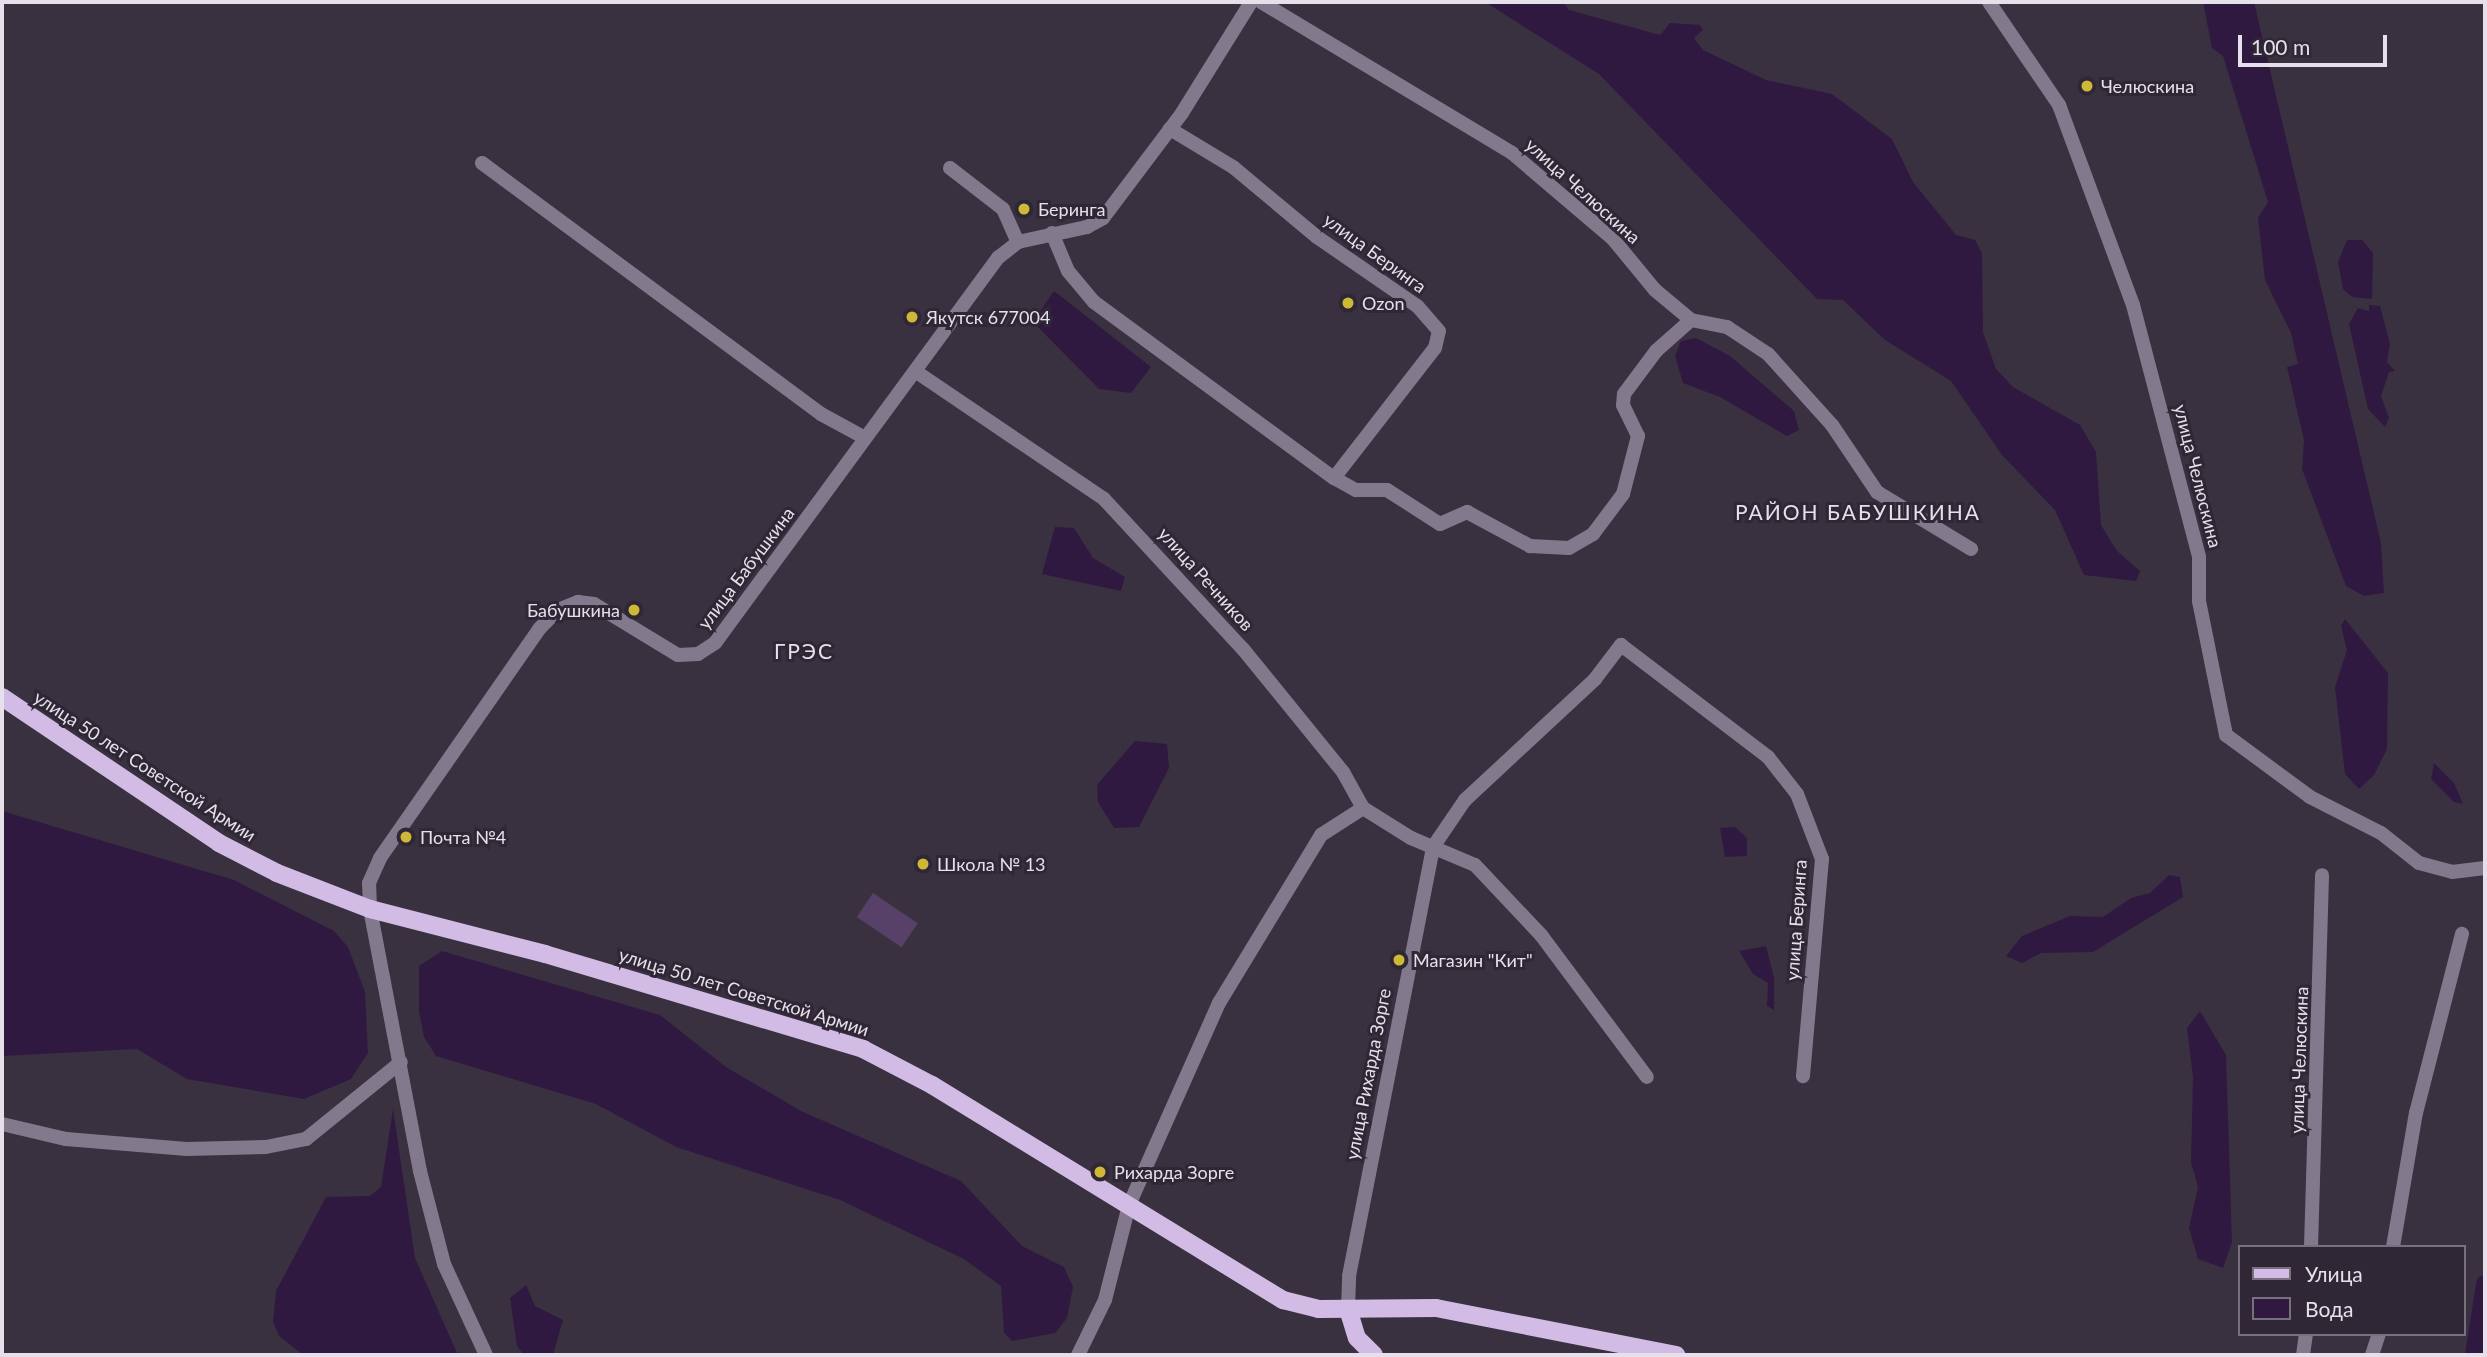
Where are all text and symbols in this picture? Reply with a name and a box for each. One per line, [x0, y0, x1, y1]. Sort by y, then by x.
scale bar [2242, 21, 2391, 65]
text: 100 m [2251, 34, 2310, 59]
place label: Челюскина [2101, 75, 2194, 97]
marker: Челюскина [2079, 78, 2095, 94]
street label: улица Челюскина [1521, 134, 1645, 248]
place label: Беринга [1038, 198, 1105, 220]
marker: Беринга [1016, 201, 1032, 217]
street label: улица Беринга [1320, 209, 1430, 297]
place label: Ozon [1362, 292, 1404, 314]
marker: Ozon [1340, 295, 1356, 311]
place label: Якутск 677004 [926, 306, 1050, 328]
marker: Якутск 677004 [904, 309, 920, 325]
street label: улица Челюскина [2170, 402, 2226, 550]
district label: РАЙОН БАБУШКИНА [1737, 499, 1979, 525]
street label: улица Бабушкина [693, 503, 799, 633]
street label: улица Речников [1154, 523, 1258, 635]
place label: Бабушкина [527, 599, 620, 621]
marker: Бабушкина [626, 602, 642, 618]
district label: ГРЭС [774, 638, 834, 664]
street label: улица 50 лет Советской Армии [30, 686, 260, 846]
place label: Почта №4 [420, 826, 506, 848]
marker: Почта №4 [398, 829, 414, 845]
place label: Школа № 13 [937, 853, 1046, 875]
marker: Школа № 13 [915, 856, 931, 872]
street label: улица Беринга [1781, 859, 1811, 981]
street label: улица 50 лет Советской Армии [616, 944, 872, 1040]
place label: Магазин "Кит" [1413, 949, 1533, 971]
marker: Магазин "Кит" [1391, 952, 1407, 968]
street label: улица Рихарда Зорге [1341, 986, 1395, 1162]
street label: улица Челюскина [2286, 986, 2312, 1134]
place label: Рихарда Зорге [1114, 1161, 1234, 1183]
marker: Рихарда Зорге [1092, 1164, 1108, 1180]
legend [2238, 1245, 2466, 1336]
text: Улица [2305, 1261, 2363, 1286]
text: Вода [2305, 1296, 2353, 1321]

